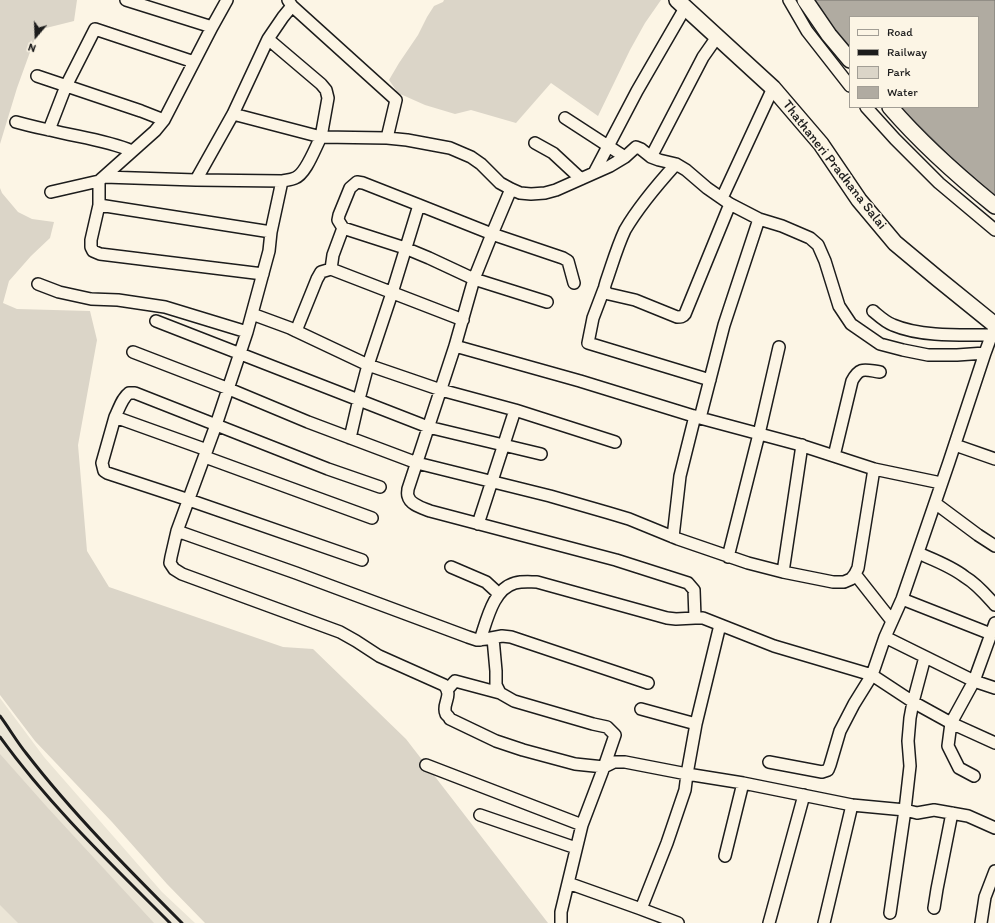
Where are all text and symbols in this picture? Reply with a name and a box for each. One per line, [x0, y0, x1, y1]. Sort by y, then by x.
north arrow [16, 16, 56, 56]
legend [849, 16, 979, 108]
text: Road [887, 25, 913, 39]
text: N [26, 40, 38, 55]
text: Railway [887, 45, 927, 59]
text: Park [887, 65, 911, 79]
text: Water [887, 85, 918, 99]
street label: Thathaneri Pradhana Salai [778, 97, 890, 233]

